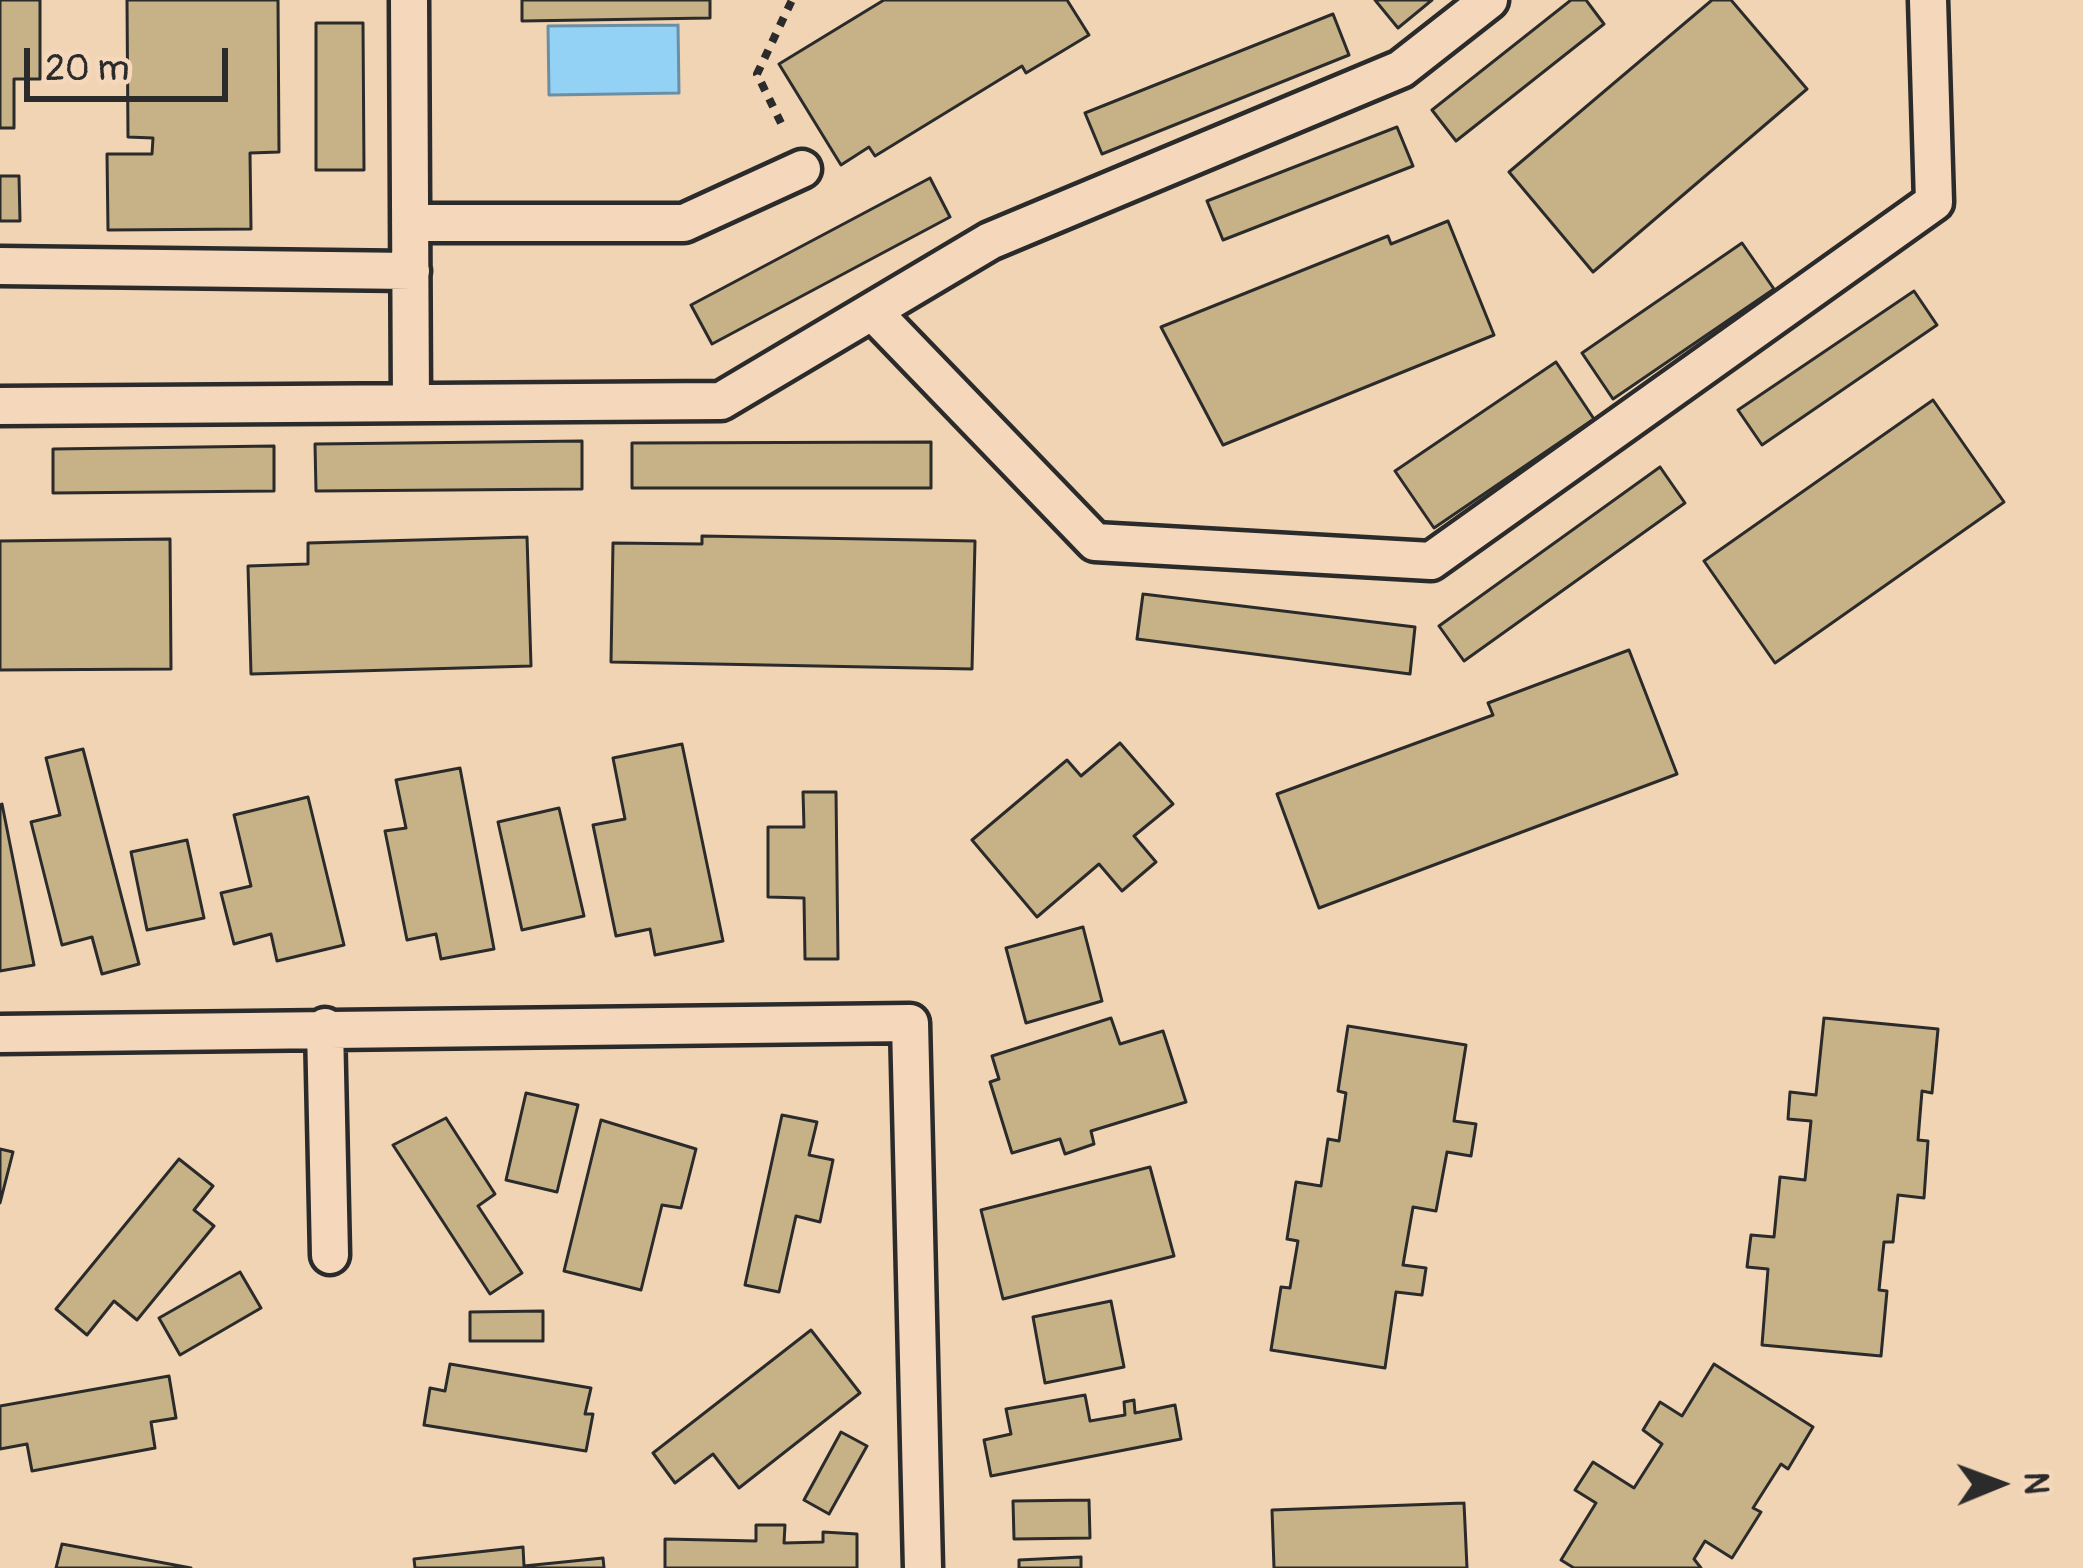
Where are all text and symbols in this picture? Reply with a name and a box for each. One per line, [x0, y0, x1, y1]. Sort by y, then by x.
scale bar [30, 24, 234, 98]
text: 20 m [45, 46, 130, 91]
north arrow [1939, 1424, 2059, 1544]
text: N [2015, 1472, 2056, 1495]

